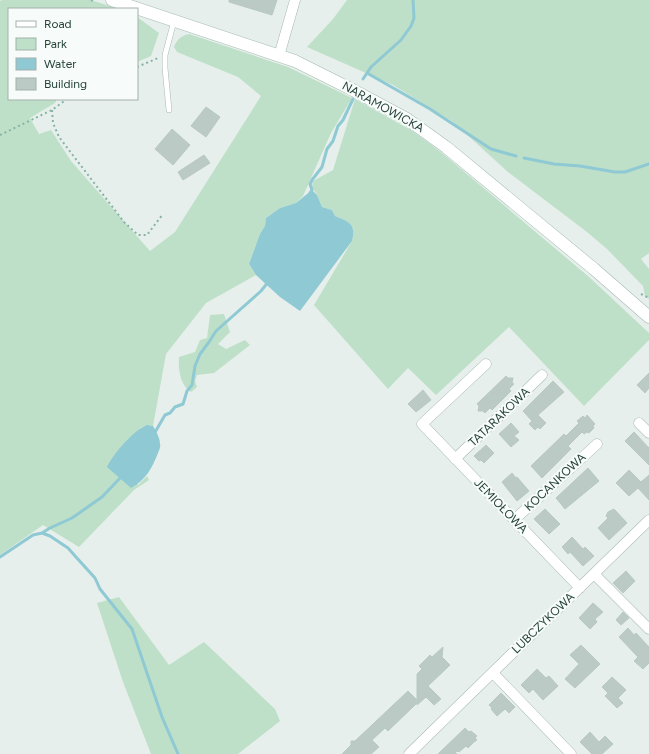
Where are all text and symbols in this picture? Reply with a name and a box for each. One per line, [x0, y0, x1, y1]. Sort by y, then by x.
legend [8, 8, 138, 100]
text: Road [44, 17, 72, 31]
text: Park [44, 37, 67, 51]
text: Water [44, 57, 76, 71]
text: Building [44, 77, 87, 91]
street label: NARAMOWICKA [340, 79, 426, 135]
street label: TATARAKOWA [466, 384, 532, 450]
street label: KOCANKOWA [522, 450, 588, 514]
street label: JEMIOŁOWA [471, 476, 531, 536]
street label: LUBCZYKOWA [509, 590, 577, 656]

